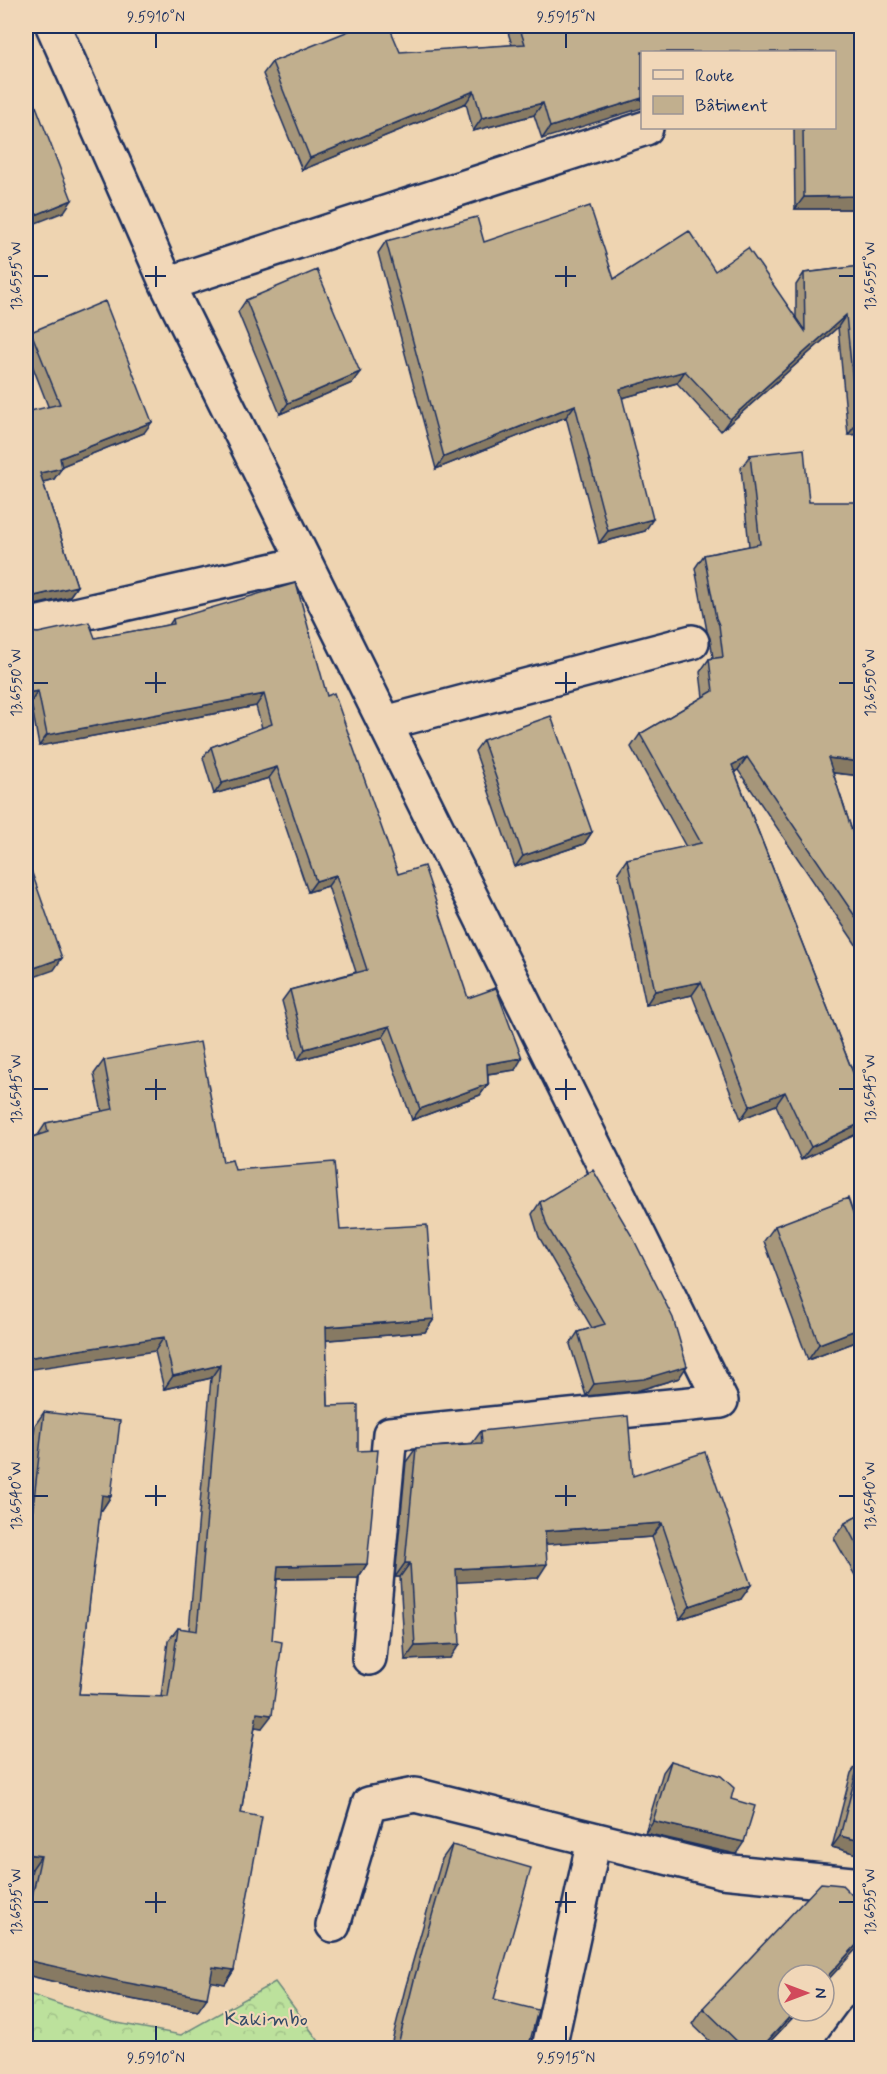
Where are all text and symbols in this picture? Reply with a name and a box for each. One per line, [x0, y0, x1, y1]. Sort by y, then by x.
text: 9.5910°N [127, 8, 185, 28]
text: 9.5915°N [537, 8, 595, 28]
legend [641, 51, 836, 129]
text: Route [695, 64, 734, 88]
text: Bâtiment [695, 94, 768, 118]
text: 13.6555°W [7, 242, 27, 310]
text: 13.6555°W [861, 242, 881, 310]
text: 13.6550°W [7, 649, 27, 717]
text: 13.6550°W [861, 649, 881, 717]
text: 13.6545°W [7, 1055, 27, 1123]
text: 13.6545°W [861, 1055, 881, 1123]
text: 13.6540°W [7, 1462, 27, 1530]
text: 13.6540°W [861, 1462, 881, 1530]
text: 13.6535°W [7, 1869, 27, 1935]
text: 13.6535°W [861, 1869, 881, 1935]
north arrow [776, 1963, 836, 2023]
text: N [809, 1988, 830, 1998]
park label: Kakimbo [224, 2005, 308, 2033]
text: 9.5910°N [127, 2049, 185, 2069]
text: 9.5915°N [537, 2049, 595, 2069]

